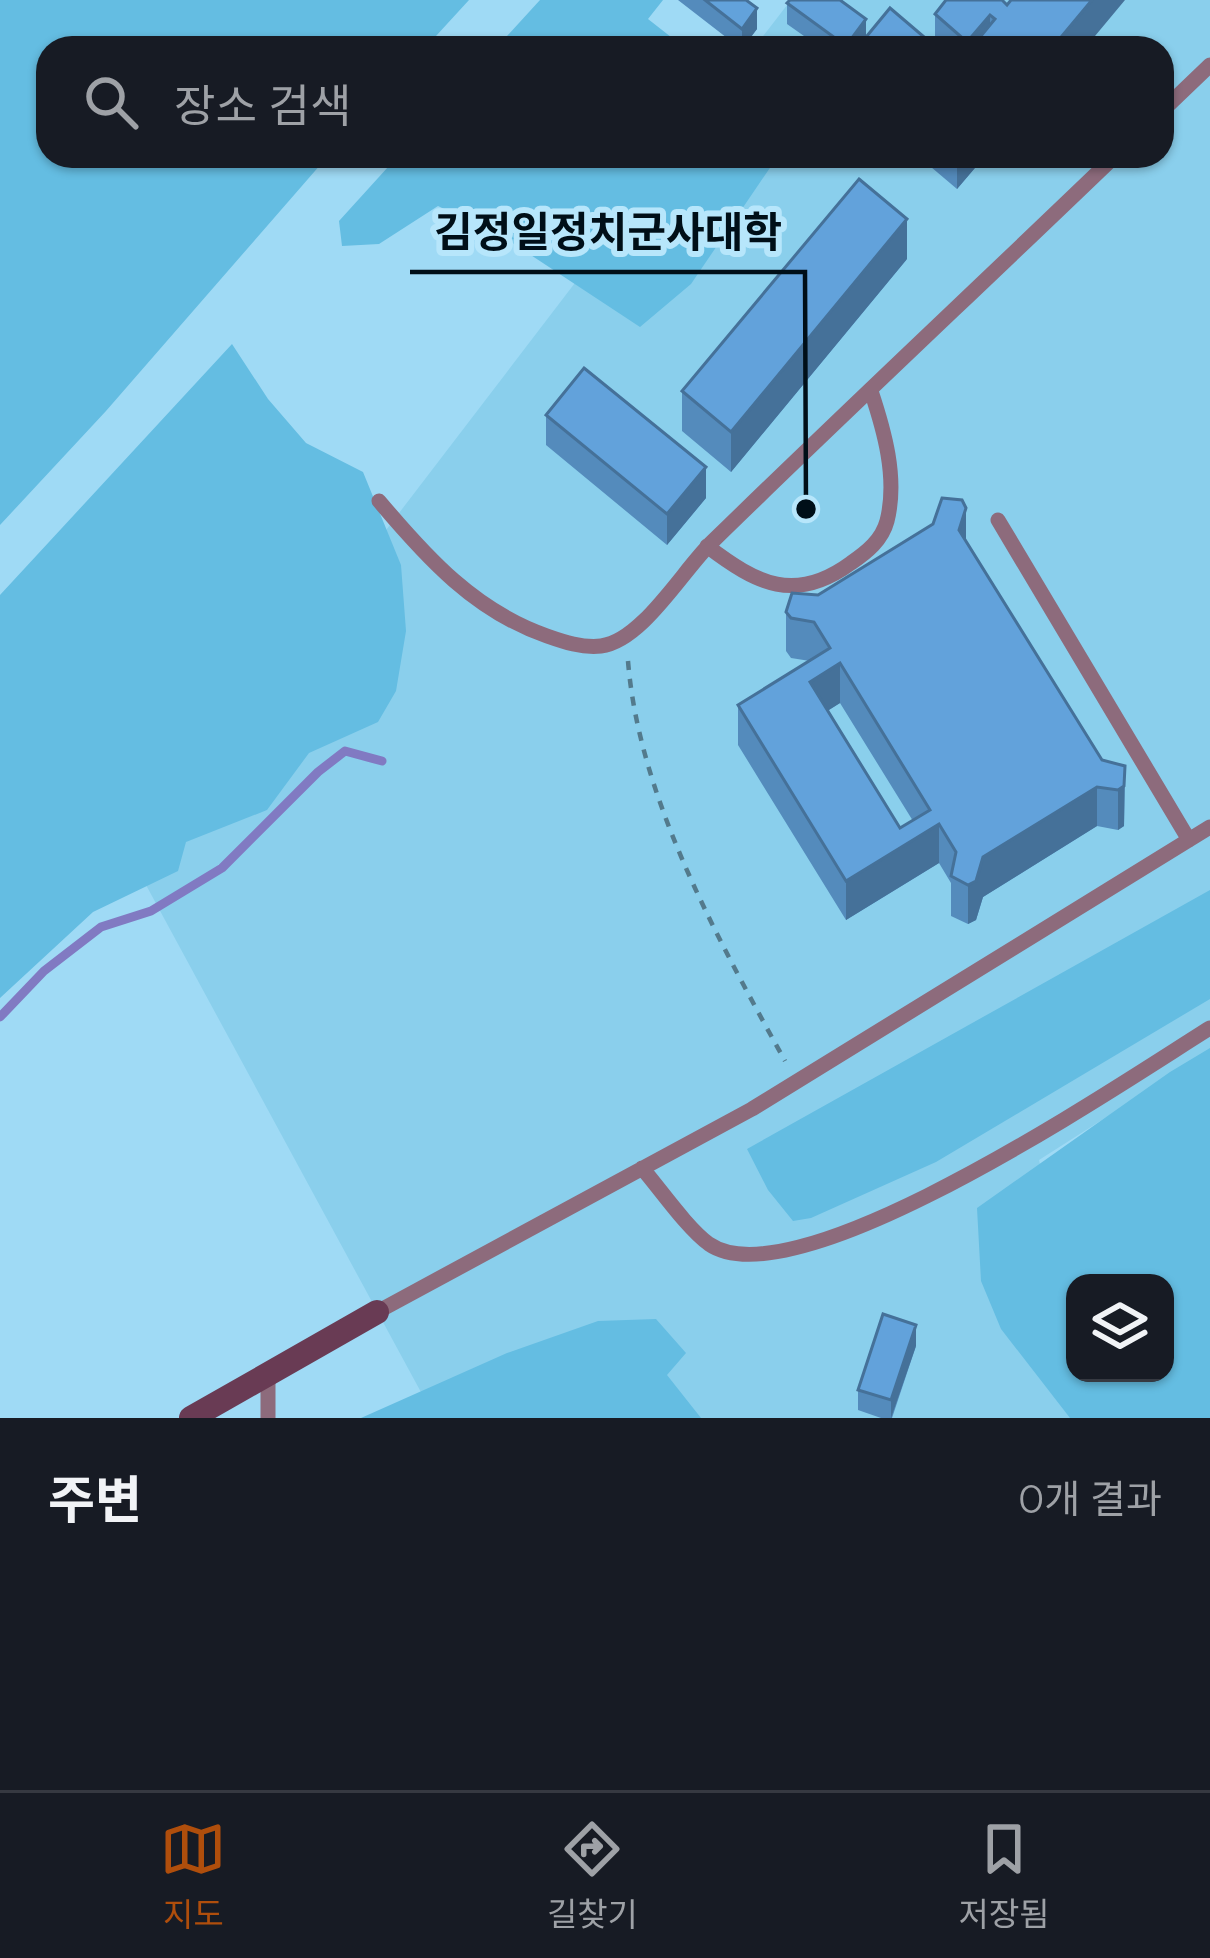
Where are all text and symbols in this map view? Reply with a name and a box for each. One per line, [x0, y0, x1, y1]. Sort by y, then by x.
search box [36, 36, 1174, 168]
icon: search [78, 69, 144, 135]
text: 장소 검색 [174, 78, 351, 133]
callout: 김정일정치군사대학 [410, 194, 805, 272]
text: 김정일정치군사대학 [434, 206, 782, 258]
map controls [1066, 1274, 1174, 1382]
button: layers [1066, 1274, 1174, 1382]
text: 주변 [48, 1469, 142, 1531]
text: 0개 결과 [1018, 1475, 1162, 1523]
tab: 지도 [160, 1816, 226, 1936]
tab: 길찾기 [547, 1816, 638, 1936]
tab: 저장됨 [959, 1816, 1050, 1936]

